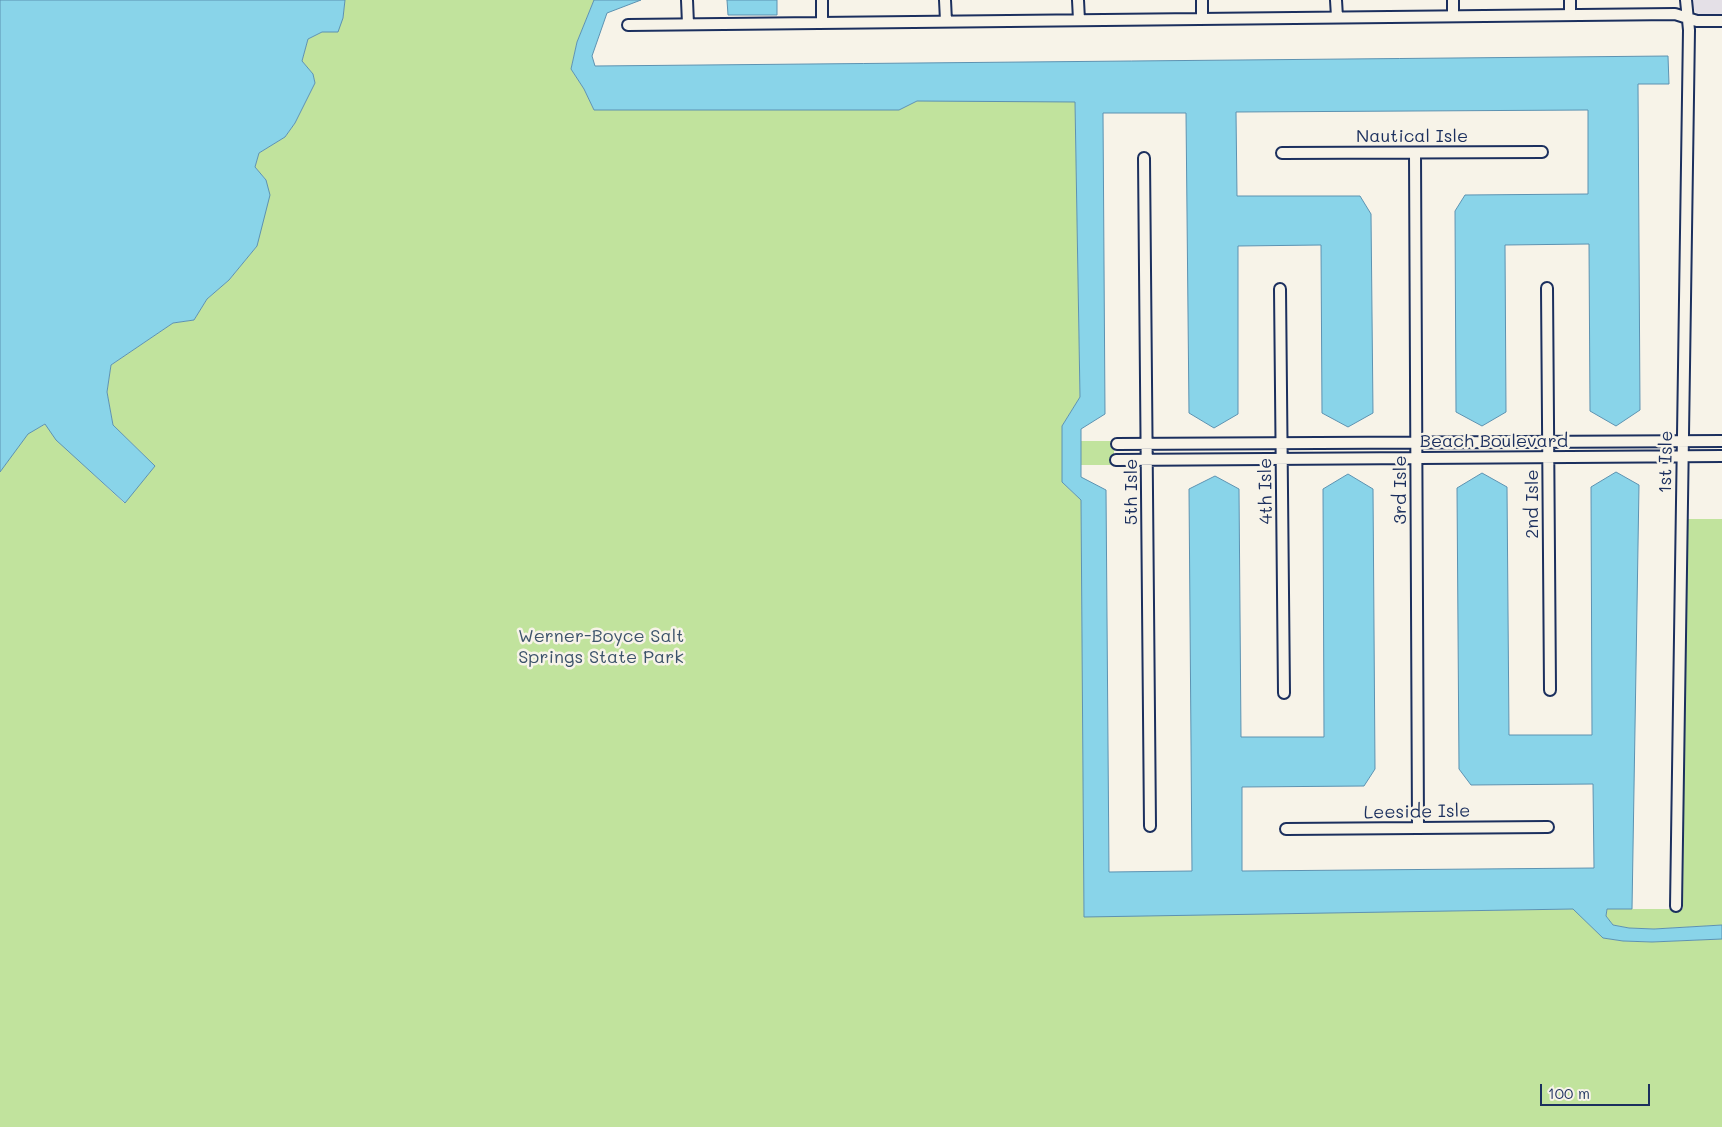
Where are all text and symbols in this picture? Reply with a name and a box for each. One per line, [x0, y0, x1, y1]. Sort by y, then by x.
street label: Nautical Isle [1356, 125, 1468, 147]
street label: Beach Boulevard [1420, 430, 1568, 452]
street label: 1st Isle [1655, 430, 1677, 494]
street label: 3rd Isle [1389, 455, 1411, 525]
street label: 4th Isle [1255, 457, 1277, 525]
street label: 5th Isle [1120, 459, 1142, 525]
street label: 2nd Isle [1521, 469, 1543, 539]
park label: Werner-Boyce Salt Springs State Park [518, 625, 684, 668]
street label: Leeside Isle [1364, 800, 1470, 824]
scale bar [1542, 1074, 1652, 1106]
text: 100 m [1548, 1083, 1590, 1103]

